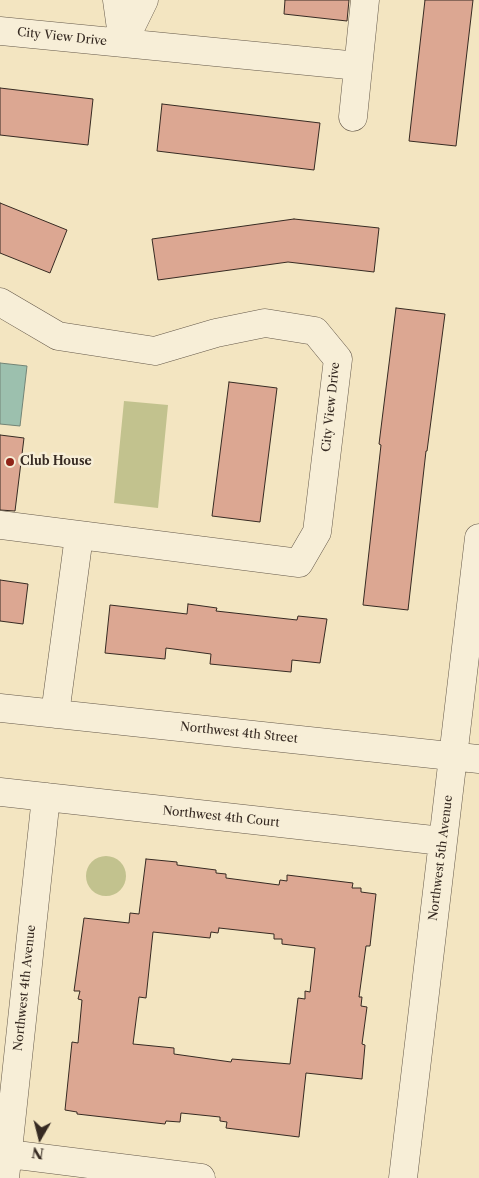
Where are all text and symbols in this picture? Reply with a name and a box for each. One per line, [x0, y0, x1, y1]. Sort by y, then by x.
street label: City View Drive [16, 25, 108, 49]
street label: City View Drive [319, 361, 343, 453]
place label: Club House [20, 455, 92, 469]
marker: Club House [4, 456, 16, 468]
street label: Northwest 4th Street [179, 720, 299, 746]
street label: Northwest 5th Avenue [426, 794, 456, 922]
street label: Northwest 4th Court [162, 804, 280, 830]
street label: Northwest 4th Avenue [11, 924, 39, 1052]
north arrow [15, 1113, 65, 1163]
text: N [31, 1143, 45, 1163]

